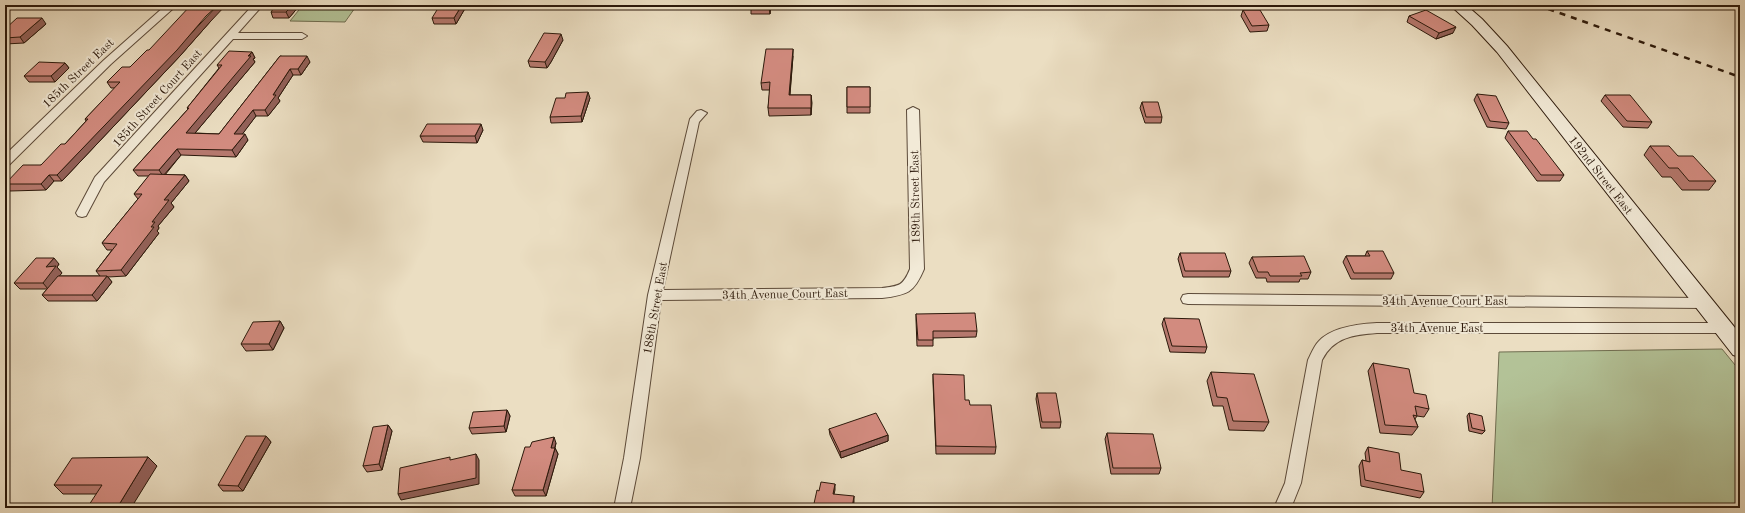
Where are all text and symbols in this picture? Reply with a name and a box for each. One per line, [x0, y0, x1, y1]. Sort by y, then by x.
street label: 185th Street East [40, 36, 117, 111]
street label: 185th Street Court East [110, 47, 205, 150]
street label: 192nd Street East [1566, 134, 1634, 217]
street label: 189th Street East [909, 150, 923, 244]
street label: 188th Street East [642, 261, 670, 355]
street label: 34th Avenue Court East [722, 288, 848, 302]
street label: 34th Avenue Court East [1382, 296, 1508, 308]
street label: 34th Avenue East [1390, 323, 1484, 335]

